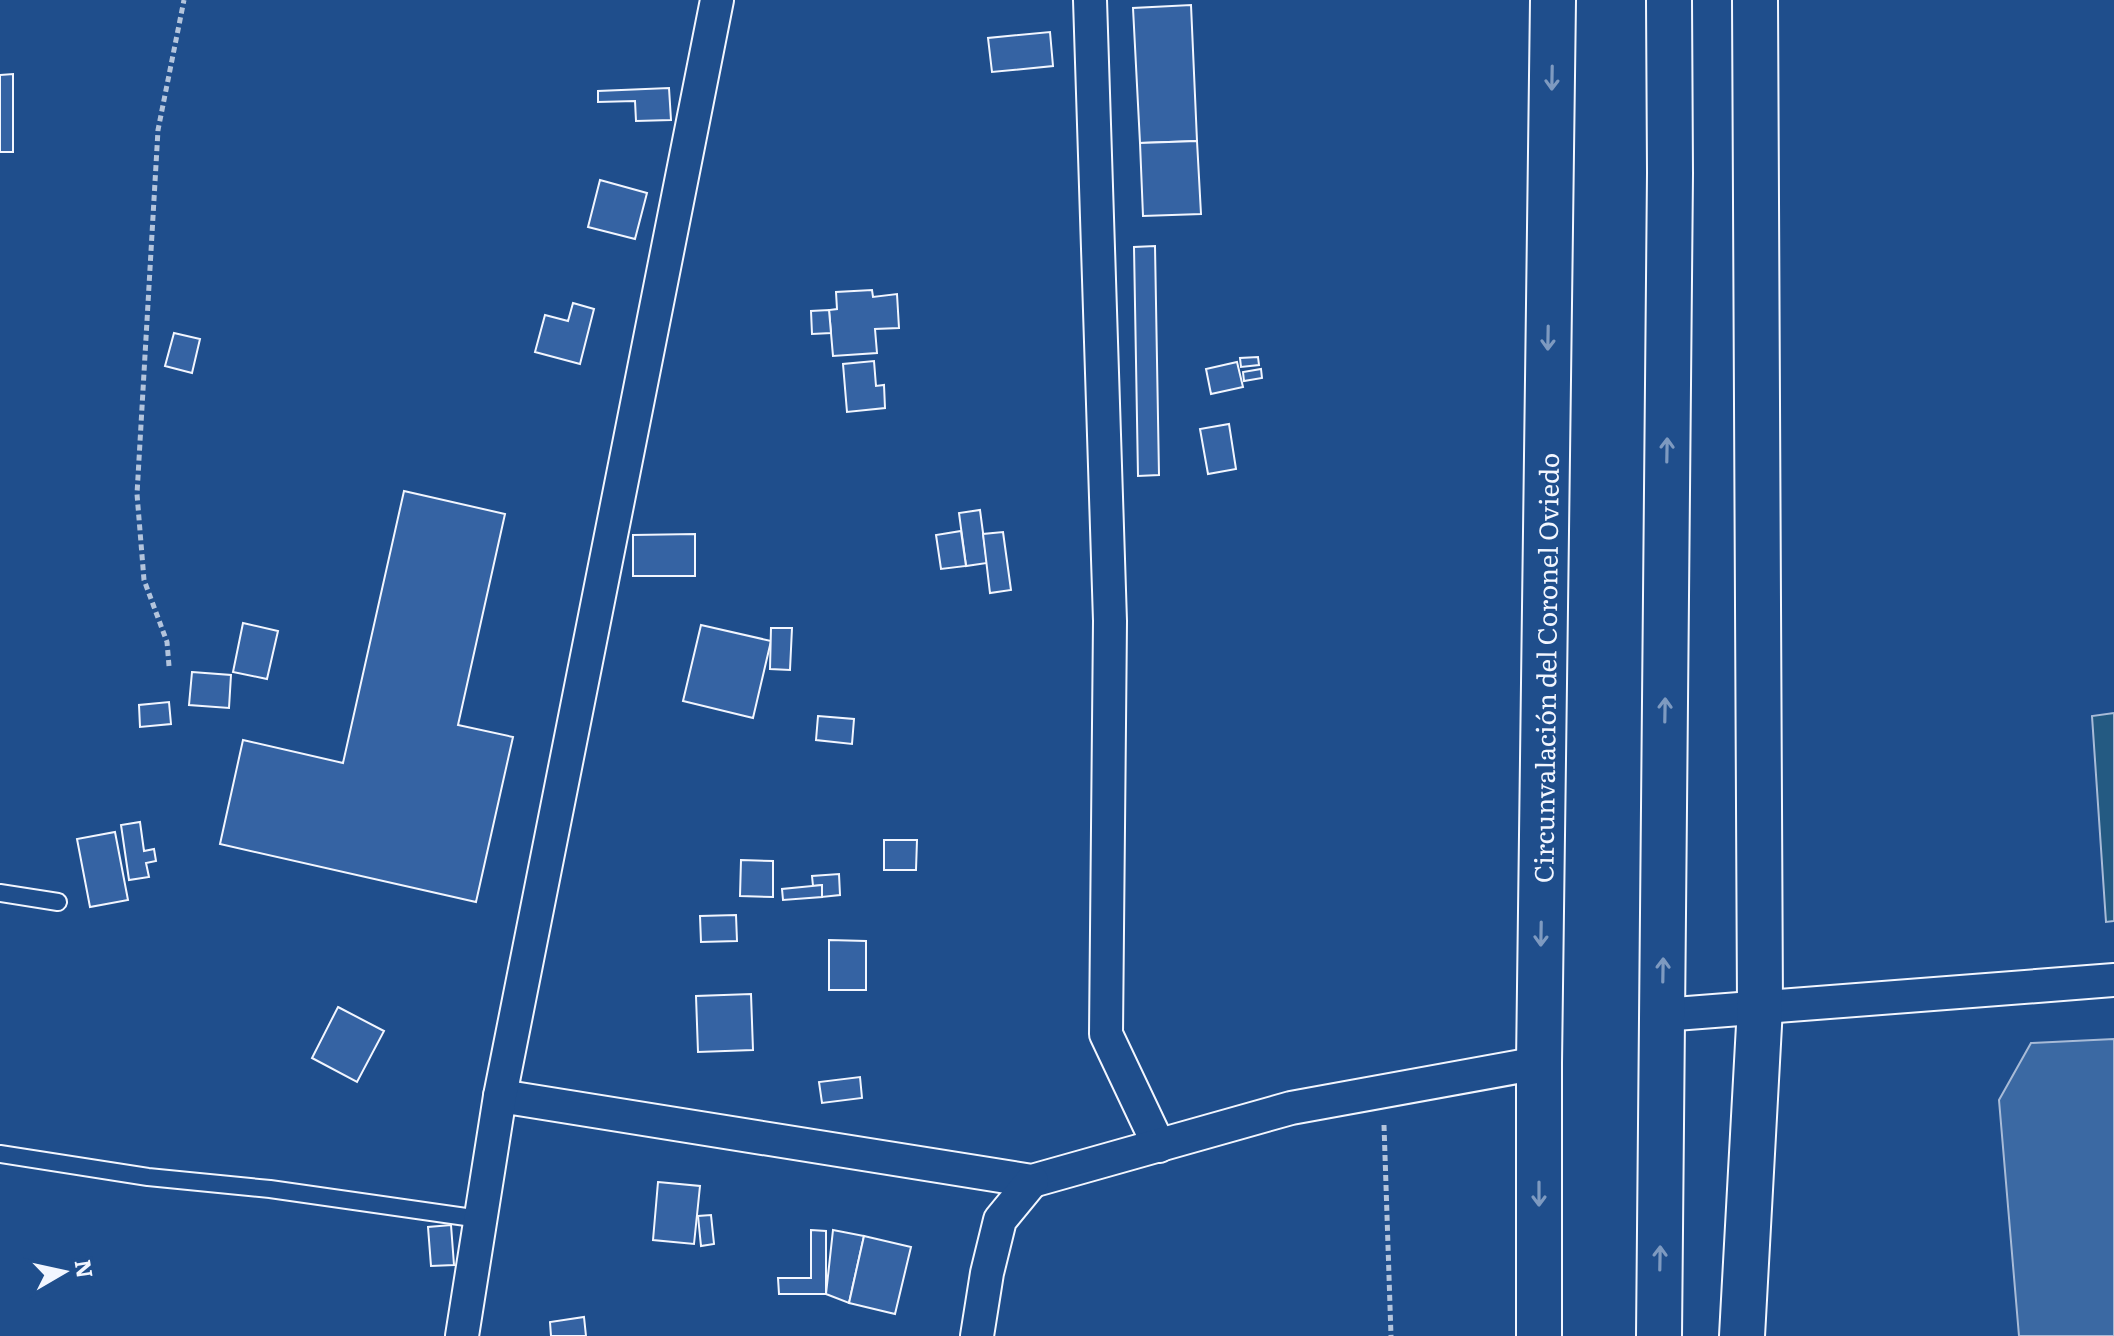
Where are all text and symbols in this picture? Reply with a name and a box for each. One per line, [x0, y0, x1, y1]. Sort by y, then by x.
one-way arrow [1544, 64, 1559, 91]
one-way arrow [1541, 324, 1556, 351]
one-way arrow [1660, 437, 1675, 464]
street label: Circunvalación del Coronel Oviedo [1522, 453, 1567, 883]
one-way arrow [1657, 697, 1673, 724]
one-way arrow [1533, 920, 1549, 947]
one-way arrow [1655, 957, 1670, 984]
one-way arrow [1531, 1180, 1547, 1207]
north arrow [24, 1232, 104, 1312]
one-way arrow [1652, 1245, 1668, 1272]
text: N [67, 1257, 103, 1280]

